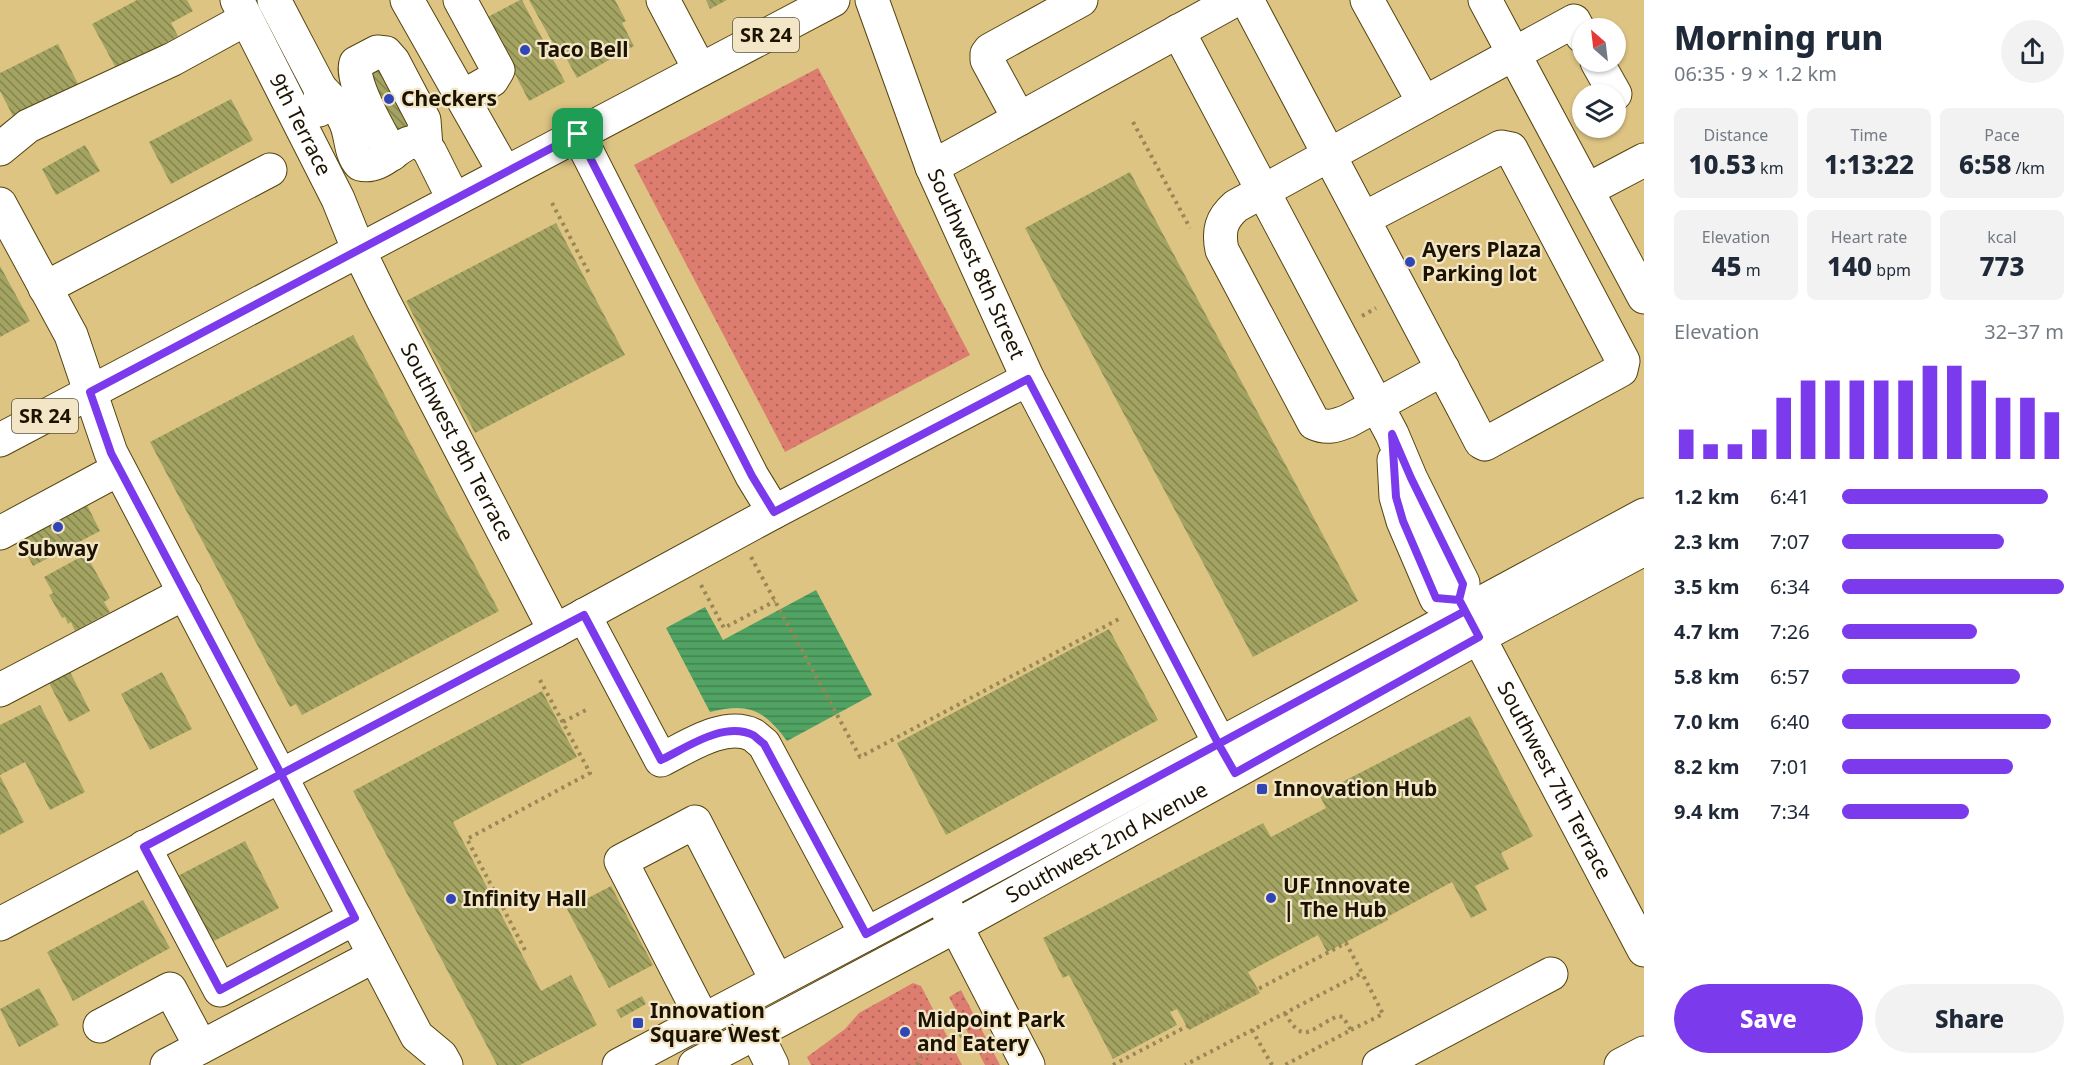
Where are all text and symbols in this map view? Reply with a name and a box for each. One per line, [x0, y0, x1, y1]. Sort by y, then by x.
text: Morning run [1674, 15, 1883, 60]
road number: SR 24 [733, 18, 799, 52]
north arrow [1572, 18, 1626, 72]
map controls [1572, 18, 1626, 138]
button: share [2001, 20, 2064, 83]
place label: Taco Bell [537, 35, 628, 63]
marker: Taco Bell [518, 43, 532, 57]
text: 06:35 · 9 × 1.2 km [1674, 60, 1837, 87]
street label: 9th Terrace [264, 69, 339, 180]
place label: Checkers [401, 84, 497, 112]
button: layers [1572, 84, 1626, 138]
marker: Checkers [382, 92, 396, 106]
pin [552, 108, 603, 159]
icon: arrive [561, 117, 594, 150]
text: Distance [1704, 124, 1768, 146]
text: Time [1850, 124, 1888, 146]
text: Pace [1984, 124, 2020, 146]
text: 10.53 [1688, 146, 1756, 182]
text: 1:13:22 [1824, 146, 1914, 182]
text: 6:58 [1959, 146, 2011, 182]
text: km [1756, 157, 1784, 179]
text: /km [2011, 157, 2045, 179]
street label: Southwest 8th Street [922, 164, 1032, 364]
text: Elevation [1702, 226, 1770, 248]
text: Heart rate [1831, 226, 1907, 248]
text: kcal [1987, 226, 2017, 248]
place label: Ayers Plaza Parking lot [1422, 235, 1541, 287]
text: 45 [1711, 248, 1741, 284]
text: 140 [1827, 248, 1872, 284]
text: 773 [1979, 248, 2025, 284]
marker: Ayers Plaza Parking lot [1403, 255, 1417, 269]
text: m [1741, 259, 1761, 281]
text: bpm [1872, 259, 1911, 281]
text: Elevation [1674, 318, 1759, 345]
text: 32–37 m [1984, 318, 2064, 345]
street label: Southwest 9th Terrace [395, 338, 521, 546]
road number: SR 24 [12, 399, 78, 433]
text: 1.2 km [1674, 483, 1740, 510]
text: 6:41 [1770, 483, 1810, 510]
marker: Subway [51, 520, 65, 534]
text: 2.3 km [1674, 528, 1740, 555]
text: 7:07 [1770, 528, 1810, 555]
place label: Subway [18, 534, 98, 562]
text: 3.5 km [1674, 573, 1740, 600]
text: 6:34 [1770, 573, 1810, 600]
text: 4.7 km [1674, 618, 1740, 645]
text: 7:26 [1770, 618, 1810, 645]
text: 5.8 km [1674, 663, 1740, 690]
text: 6:57 [1770, 663, 1810, 690]
street label: Southwest 7th Terrace [1491, 676, 1619, 884]
text: 7.0 km [1674, 708, 1740, 735]
text: 6:40 [1770, 708, 1810, 735]
text: 8.2 km [1674, 753, 1740, 780]
text: 7:01 [1770, 753, 1810, 780]
place label: Innovation Hub [1274, 774, 1437, 802]
street label: Southwest 2nd Avenue [1000, 775, 1212, 909]
marker: Innovation Hub [1255, 782, 1269, 796]
text: 9.4 km [1674, 798, 1740, 825]
text: 7:34 [1770, 798, 1810, 825]
place label: UF Innovate | The Hub [1283, 871, 1410, 923]
place label: Infinity Hall [463, 884, 587, 912]
marker: UF Innovate | The Hub [1264, 891, 1278, 905]
marker: Infinity Hall [444, 892, 458, 906]
button: Save [1674, 984, 1863, 1053]
button: Share [1875, 984, 2064, 1053]
place label: Innovation Square West [650, 996, 780, 1048]
place label: Midpoint Park and Eatery [917, 1005, 1066, 1057]
marker: Innovation Square West [631, 1016, 645, 1030]
marker: Midpoint Park and Eatery [898, 1025, 912, 1039]

